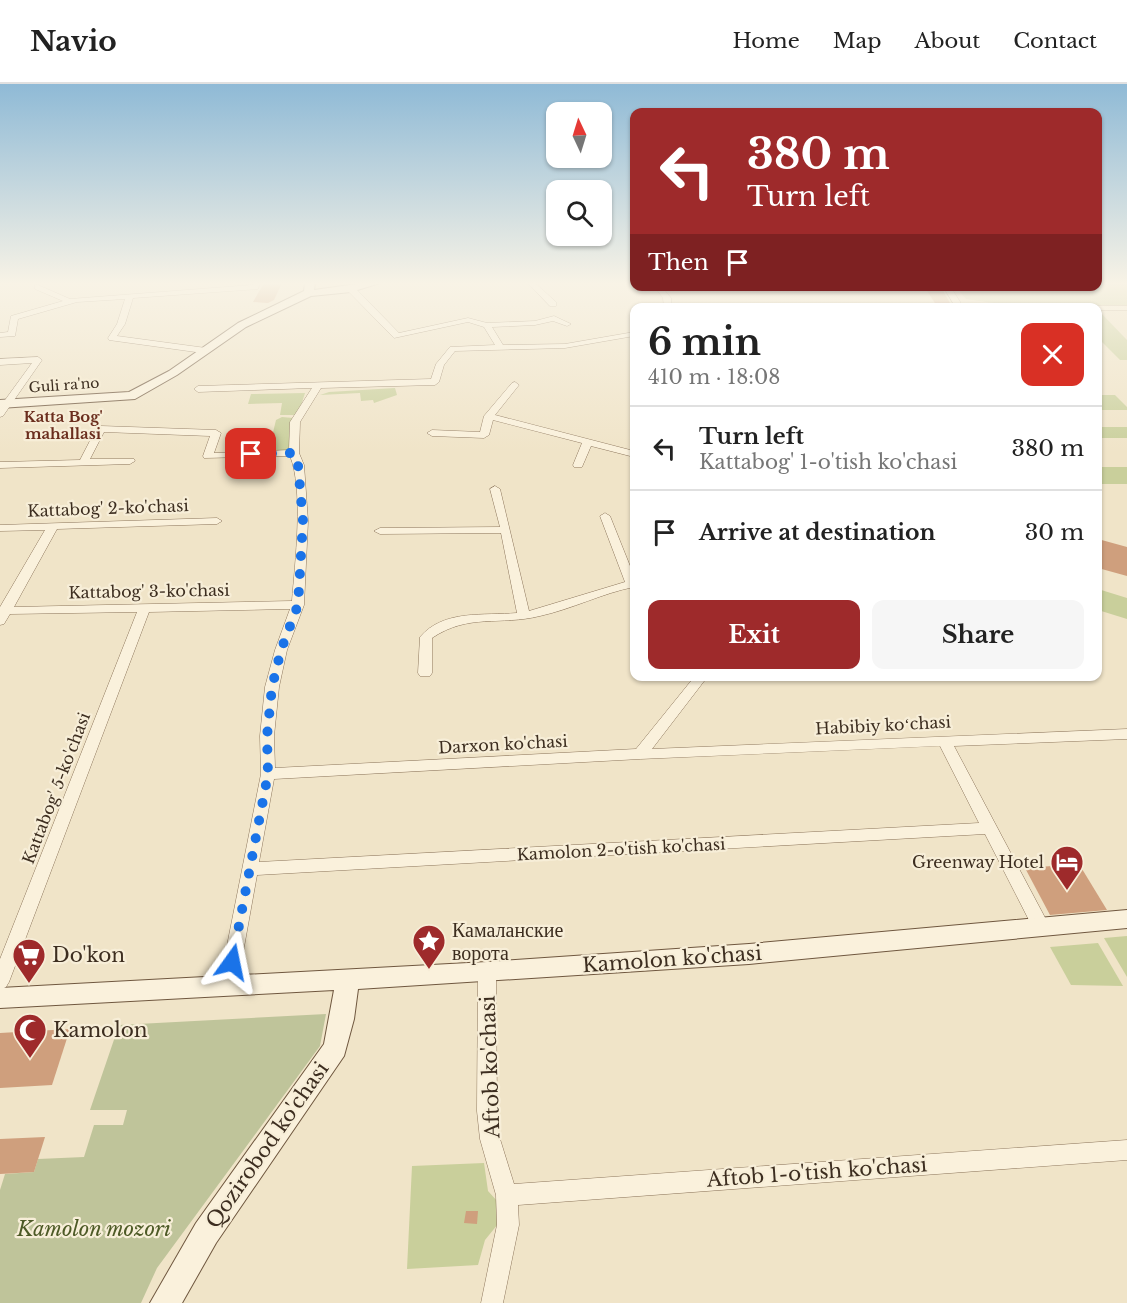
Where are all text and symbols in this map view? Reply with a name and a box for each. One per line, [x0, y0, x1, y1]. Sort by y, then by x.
text: Navio [30, 24, 117, 59]
text: Home [733, 28, 800, 54]
text: Map [833, 28, 881, 54]
text: About [914, 28, 980, 54]
text: Contact [1013, 28, 1097, 54]
north arrow [546, 102, 612, 168]
map controls [546, 102, 612, 246]
text: 380 m [747, 128, 890, 180]
icon: left [648, 132, 726, 210]
button: search [546, 180, 612, 246]
text: Turn left [747, 180, 870, 213]
icon: arrive [721, 246, 754, 279]
text: Then [648, 249, 709, 276]
text: 6 min [648, 320, 761, 365]
button: close [1021, 323, 1084, 386]
text: 410 m · 18:08 [648, 365, 780, 389]
street label: Guli ra'no [28, 374, 100, 396]
district label: Katta Bog' mahallasi [23, 407, 103, 443]
text: Turn left [699, 423, 804, 450]
pin [225, 428, 276, 479]
icon: left [648, 432, 681, 465]
text: 380 m [1011, 435, 1084, 462]
icon: arrive [234, 437, 267, 470]
text: Kattabog' 1-o'tish ko'chasi [699, 450, 957, 474]
street label: Kattabog' 2-ko'chasi [27, 495, 190, 521]
icon: arrive [648, 516, 681, 549]
text: Arrive at destination [699, 519, 936, 546]
text: 30 m [1025, 519, 1084, 546]
street label: Kattabog' 3-ko'chasi [68, 580, 230, 602]
button: Exit [648, 600, 860, 669]
button: Share [872, 600, 1084, 669]
street label: Kattabog' 5-ko'chasi [18, 709, 94, 867]
street label: Habibiy koʻchasi [815, 711, 952, 739]
street label: Darxon ko'chasi [438, 731, 569, 757]
street label: Kamolon 2-o'tish ko'chasi [516, 834, 726, 864]
hotel icon: Greenway Hotel [1049, 844, 1085, 891]
place label: Greenway Hotel [912, 852, 1044, 872]
place label: Камаланские ворота [452, 918, 563, 965]
place icon: Камаланские ворота [411, 923, 447, 970]
position arrow [200, 930, 264, 994]
supermarket icon: Do'kon [11, 937, 47, 984]
street label: Kamolon ko'chasi [581, 941, 763, 977]
place label: Do'kon [52, 943, 125, 967]
street label: Aftob ko'chasi [476, 995, 505, 1140]
mosque icon: Kamolon [12, 1012, 48, 1059]
place label: Kamolon [53, 1018, 148, 1042]
street label: Qozirobod ko'chasi [201, 1057, 334, 1233]
street label: Aftob 1-o'tish ko'chasi [705, 1152, 928, 1192]
park label: Kamolon mozori [16, 1217, 171, 1241]

